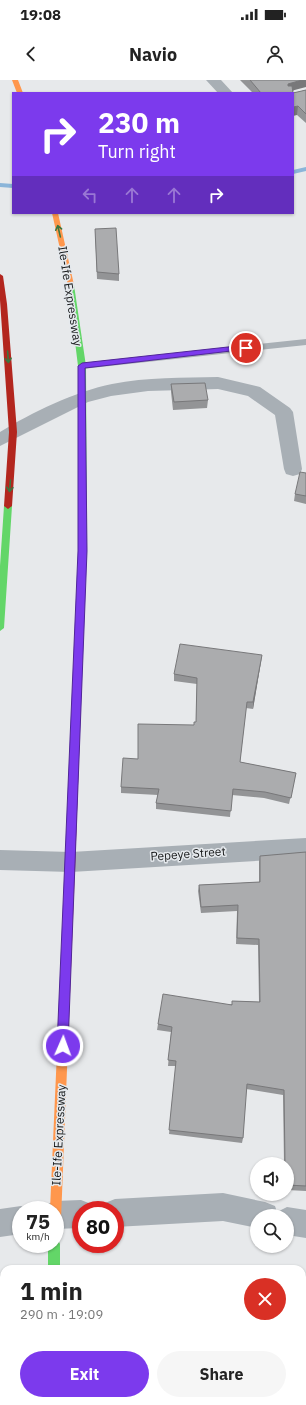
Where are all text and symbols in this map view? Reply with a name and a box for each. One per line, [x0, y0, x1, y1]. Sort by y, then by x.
text: 19:08 [20, 5, 61, 24]
icon: back [20, 43, 42, 65]
text: Navio [129, 43, 177, 66]
icon: person [264, 43, 286, 65]
text: 230 m [98, 104, 180, 141]
icon: right [32, 108, 84, 160]
text: Turn right [98, 140, 176, 163]
icon: left [79, 184, 101, 206]
icon: ahead [121, 184, 143, 206]
icon: ahead [163, 184, 185, 206]
icon: right [205, 184, 227, 206]
one-way arrow [55, 225, 63, 238]
street label: Ile-Ife Expressway [55, 245, 86, 347]
pin [229, 331, 263, 365]
icon: arrive [235, 337, 257, 359]
one-way arrow [5, 350, 12, 363]
one-way arrow [6, 479, 13, 492]
street label: Pepeye Street [150, 843, 226, 864]
position arrow [42, 1025, 84, 1067]
street label: Ile-Ife Expressway [48, 1084, 69, 1186]
map controls [250, 1157, 294, 1253]
button: sound [250, 1157, 294, 1201]
speed limit sign: 80 [72, 1201, 124, 1253]
text: 75 [26, 1208, 50, 1235]
button: search [250, 1209, 294, 1253]
text: km/h [26, 1230, 50, 1243]
text: 1 min [20, 1275, 83, 1307]
button: close [244, 1278, 286, 1320]
text: 290 m · 19:09 [20, 1306, 103, 1323]
button: Exit [20, 1351, 149, 1397]
button: Share [157, 1351, 286, 1397]

